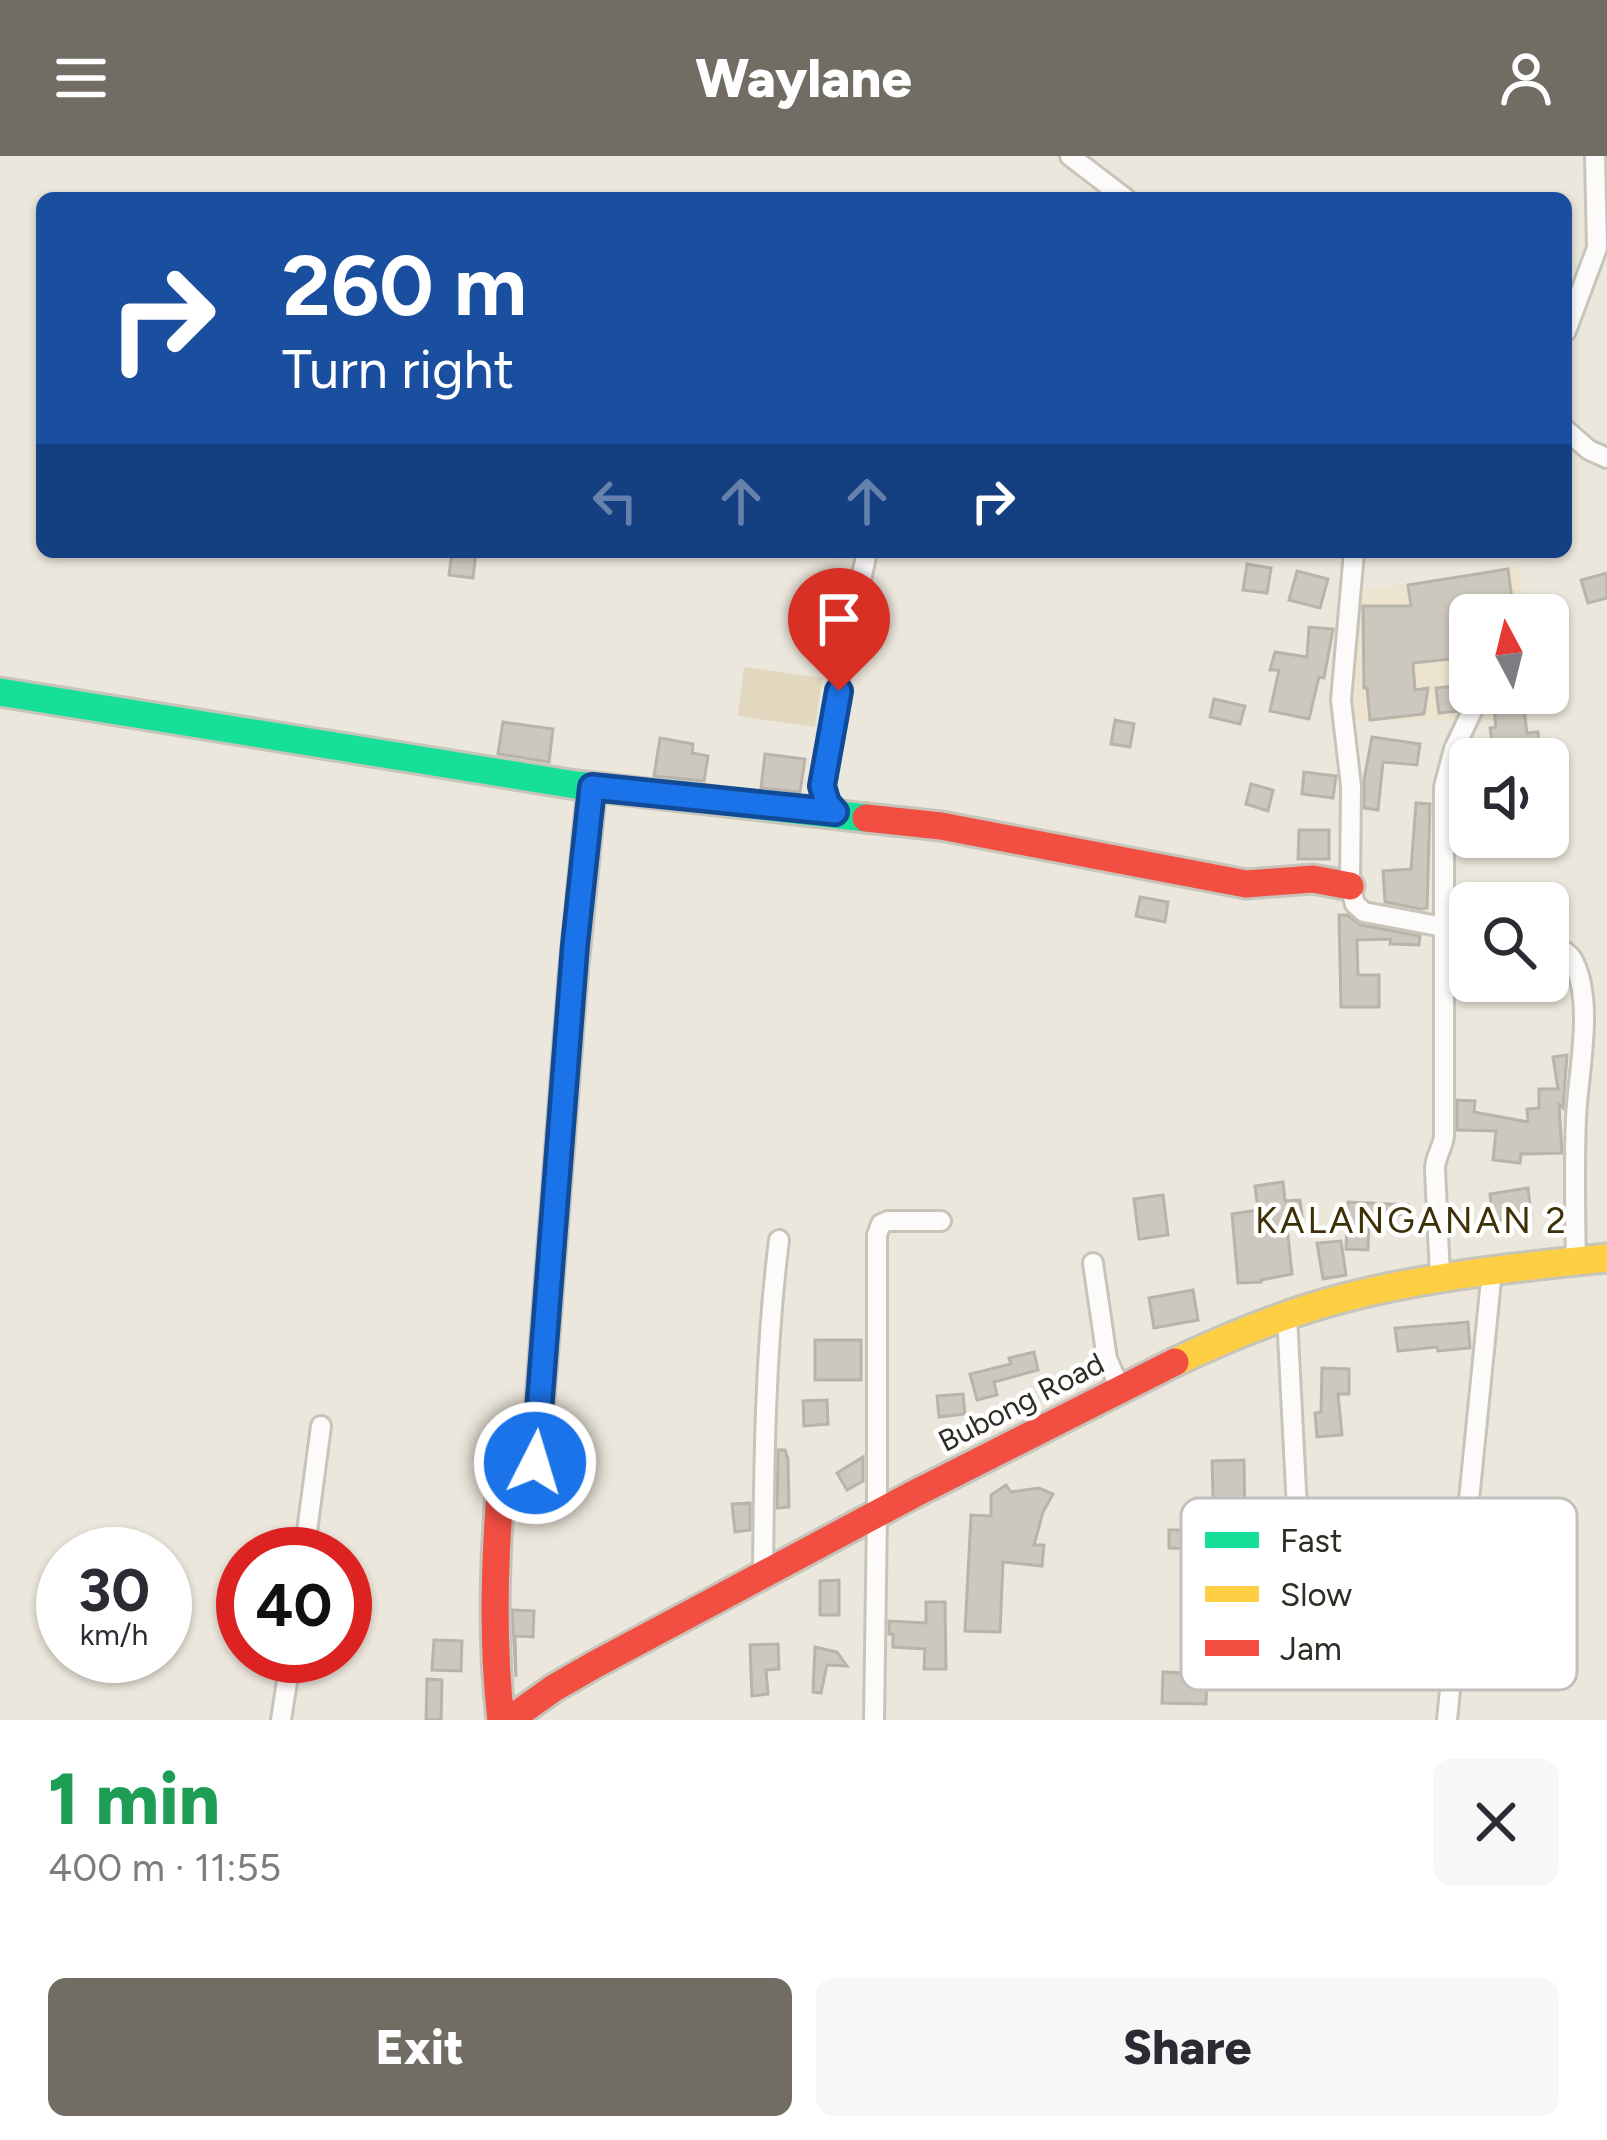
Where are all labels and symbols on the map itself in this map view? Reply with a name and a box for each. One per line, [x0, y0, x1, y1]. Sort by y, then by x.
pin [788, 568, 890, 691]
north arrow [1449, 594, 1569, 714]
district label: KALANGANAN 2 [1255, 1199, 1569, 1242]
street label: Bubong Road [932, 1344, 1110, 1460]
position arrow [472, 1400, 598, 1526]
legend [1181, 1498, 1577, 1690]
text: Fast [1280, 1521, 1342, 1560]
speed limit sign: 40 [216, 1527, 372, 1683]
text: Slow [1280, 1575, 1352, 1614]
text: Jam [1280, 1629, 1342, 1668]

